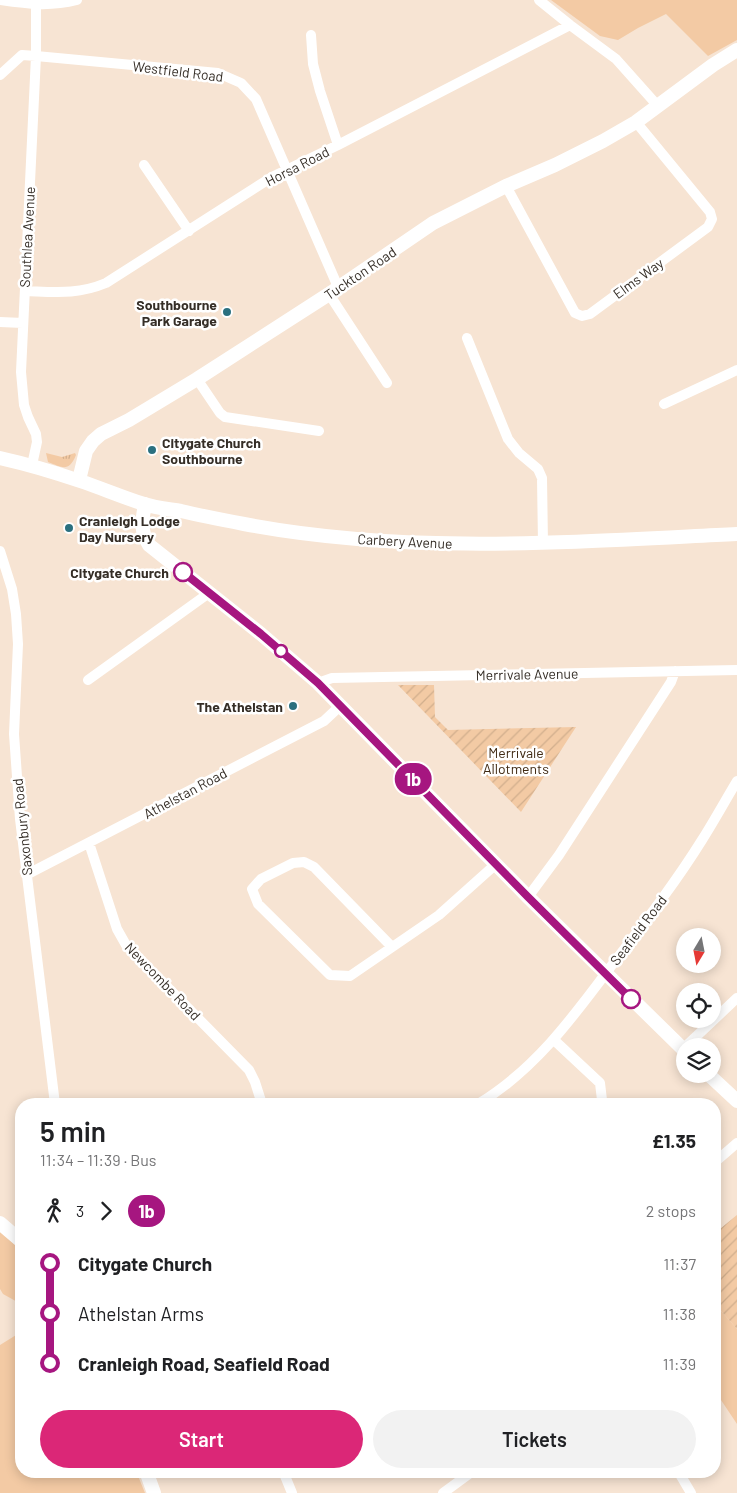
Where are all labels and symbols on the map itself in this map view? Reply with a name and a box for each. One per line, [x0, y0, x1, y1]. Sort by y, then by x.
street label: Westfield Road [132, 57, 224, 85]
street label: Horsa Road [262, 143, 332, 189]
street label: Southlea Avenue [16, 186, 38, 288]
street label: Tuckton Road [321, 243, 399, 303]
street label: Elms Way [610, 254, 667, 302]
place label: Southbourne Park Garage [136, 296, 217, 329]
marker: Southbourne Park Garage [221, 306, 233, 318]
place label: Citygate Church Southbourne [162, 434, 261, 467]
marker: Citygate Church Southbourne [146, 444, 158, 456]
place label: Cranleigh Lodge Day Nursery [79, 512, 180, 545]
marker: Cranleigh Lodge Day Nursery [63, 522, 75, 534]
street label: Carbery Avenue [357, 530, 453, 552]
marker: Citygate Church [173, 562, 193, 582]
place label: Citygate Church [70, 564, 169, 581]
unlabelled marker [274, 644, 288, 658]
street label: Merrivale Avenue [475, 665, 579, 683]
place label: The Athelstan [196, 698, 283, 715]
marker: The Athelstan [287, 700, 299, 712]
park label: Merrivale Allotments [483, 744, 549, 777]
line badge: 1b [390, 763, 436, 795]
street label: Athelstan Road [140, 764, 230, 822]
street label: Saxonbury Road [8, 778, 36, 876]
street label: Seafield Road [606, 892, 670, 968]
north arrow [676, 928, 721, 972]
street label: Newcombe Road [122, 938, 204, 1024]
unlabelled marker [621, 989, 641, 1009]

